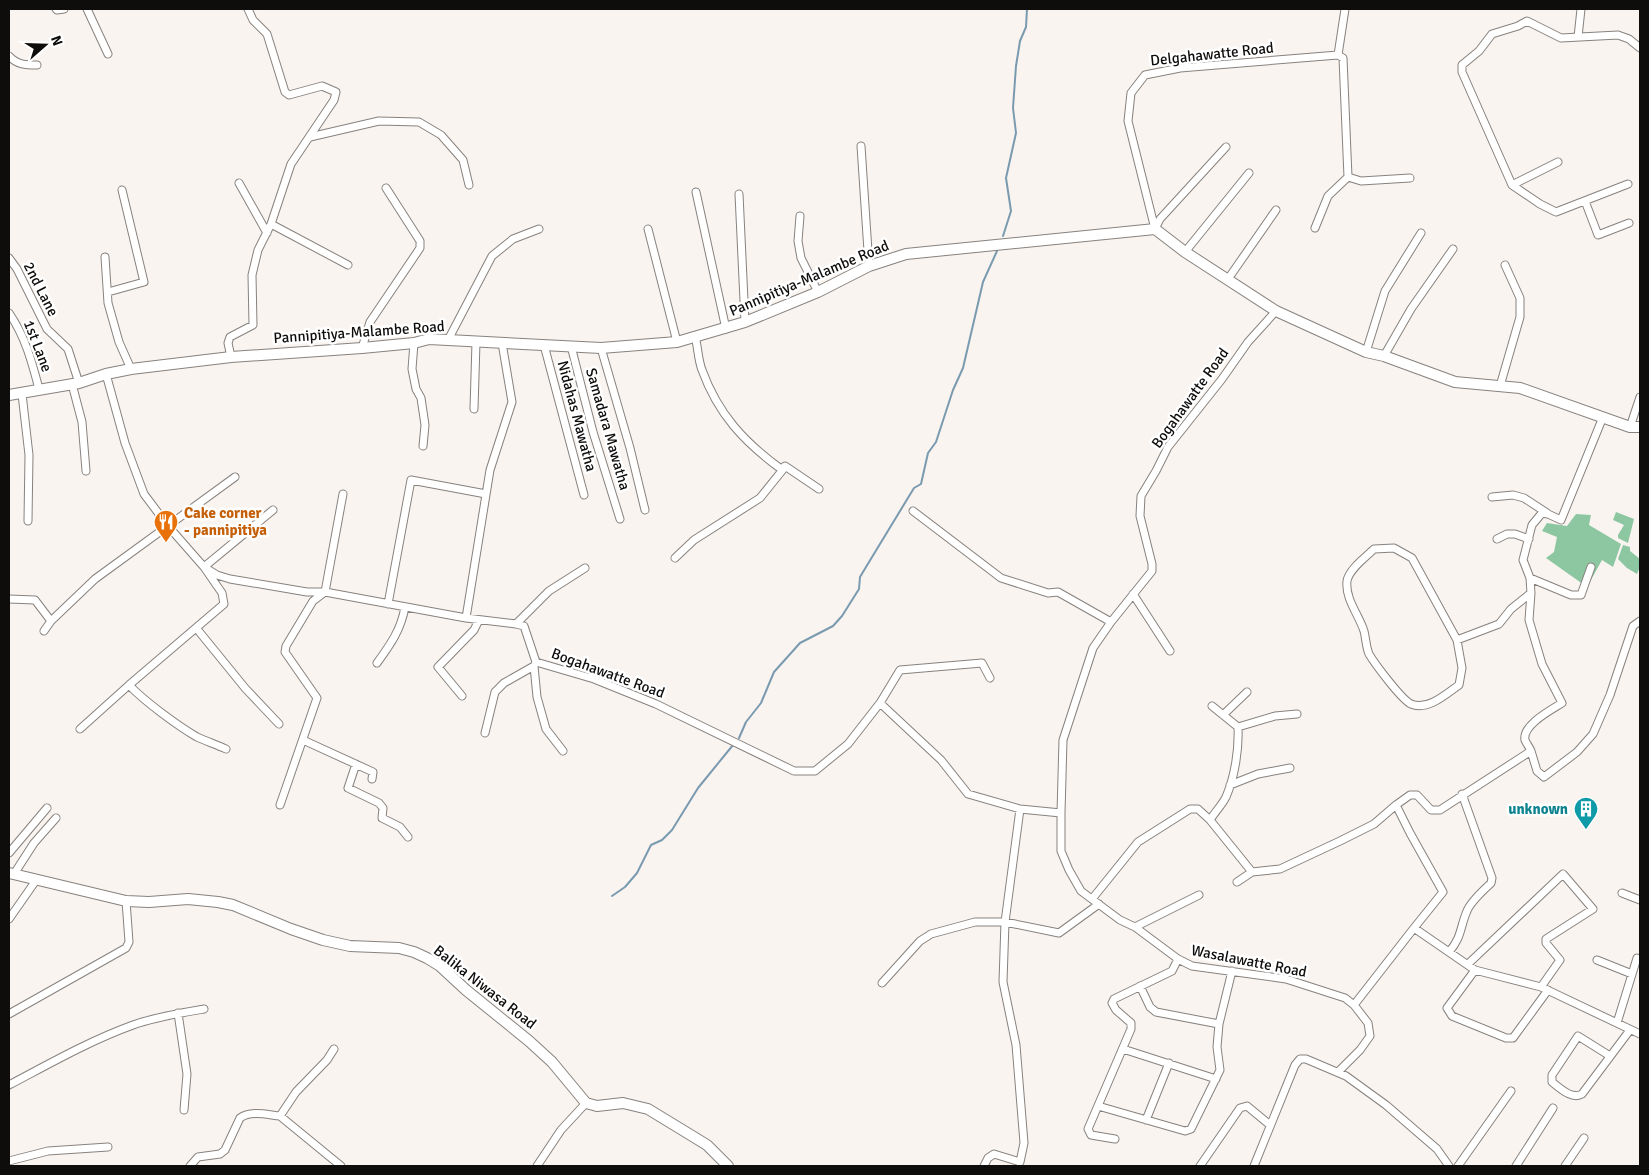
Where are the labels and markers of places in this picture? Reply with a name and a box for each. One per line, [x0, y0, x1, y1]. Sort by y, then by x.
place label: Cake corner - pannipitiya [184, 504, 267, 539]
restaurant icon: Cake corner - pannipitiya [153, 509, 179, 543]
building icon: unknown [1573, 796, 1599, 830]
place label: unknown [1508, 800, 1568, 818]

